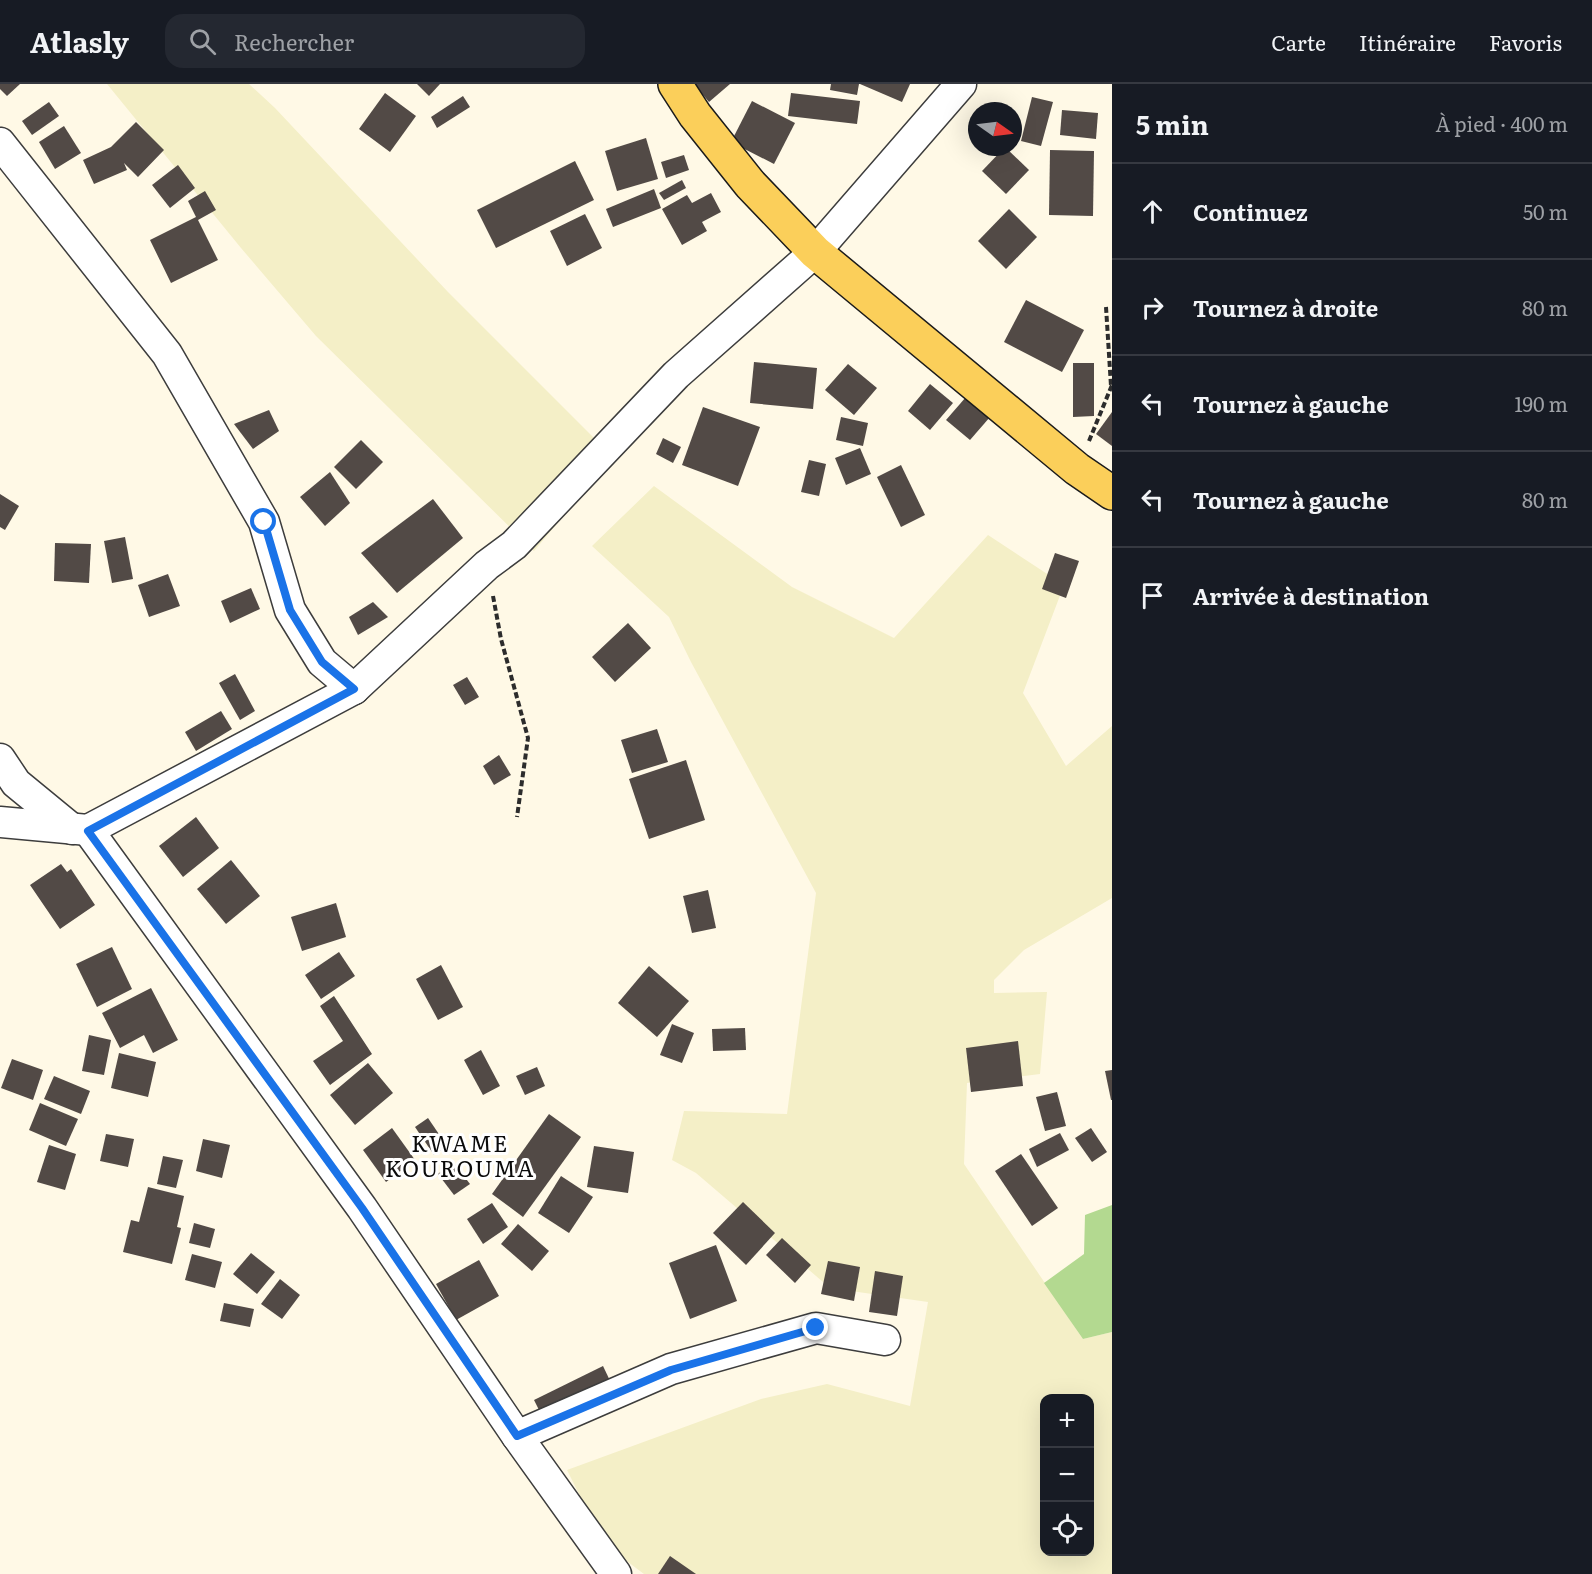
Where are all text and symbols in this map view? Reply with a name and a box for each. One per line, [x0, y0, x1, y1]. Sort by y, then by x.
search box [165, 14, 585, 68]
text: Atlasly [30, 20, 129, 62]
icon: search [186, 25, 219, 58]
text: Rechercher [234, 25, 354, 58]
text: Carte [1271, 26, 1326, 57]
text: Itinéraire [1359, 26, 1456, 57]
text: Favoris [1489, 26, 1562, 57]
north arrow [968, 102, 1022, 156]
text: 5 min [1136, 104, 1209, 143]
text: À pied · 400 m [1435, 108, 1568, 138]
icon: ahead [1136, 195, 1169, 228]
text: Continuez [1193, 195, 1308, 228]
text: 50 m [1523, 196, 1568, 226]
icon: right [1136, 291, 1169, 324]
text: Tournez à droite [1193, 291, 1378, 324]
text: 80 m [1522, 292, 1568, 322]
icon: left [1136, 387, 1169, 420]
text: Tournez à gauche [1193, 387, 1389, 420]
text: 190 m [1514, 388, 1568, 418]
icon: left [1136, 483, 1169, 516]
text: Tournez à gauche [1193, 483, 1389, 516]
text: 80 m [1522, 484, 1568, 514]
route start [250, 508, 276, 534]
icon: arrive [1136, 579, 1169, 612]
text: Arrivée à destination [1193, 579, 1429, 612]
district label: KWAME KOUROUMA [385, 1126, 535, 1184]
route end [802, 1314, 828, 1340]
map controls [1040, 1394, 1094, 1556]
button: + [1040, 1394, 1094, 1448]
button: − [1040, 1448, 1094, 1502]
button: locate [1040, 1502, 1094, 1556]

